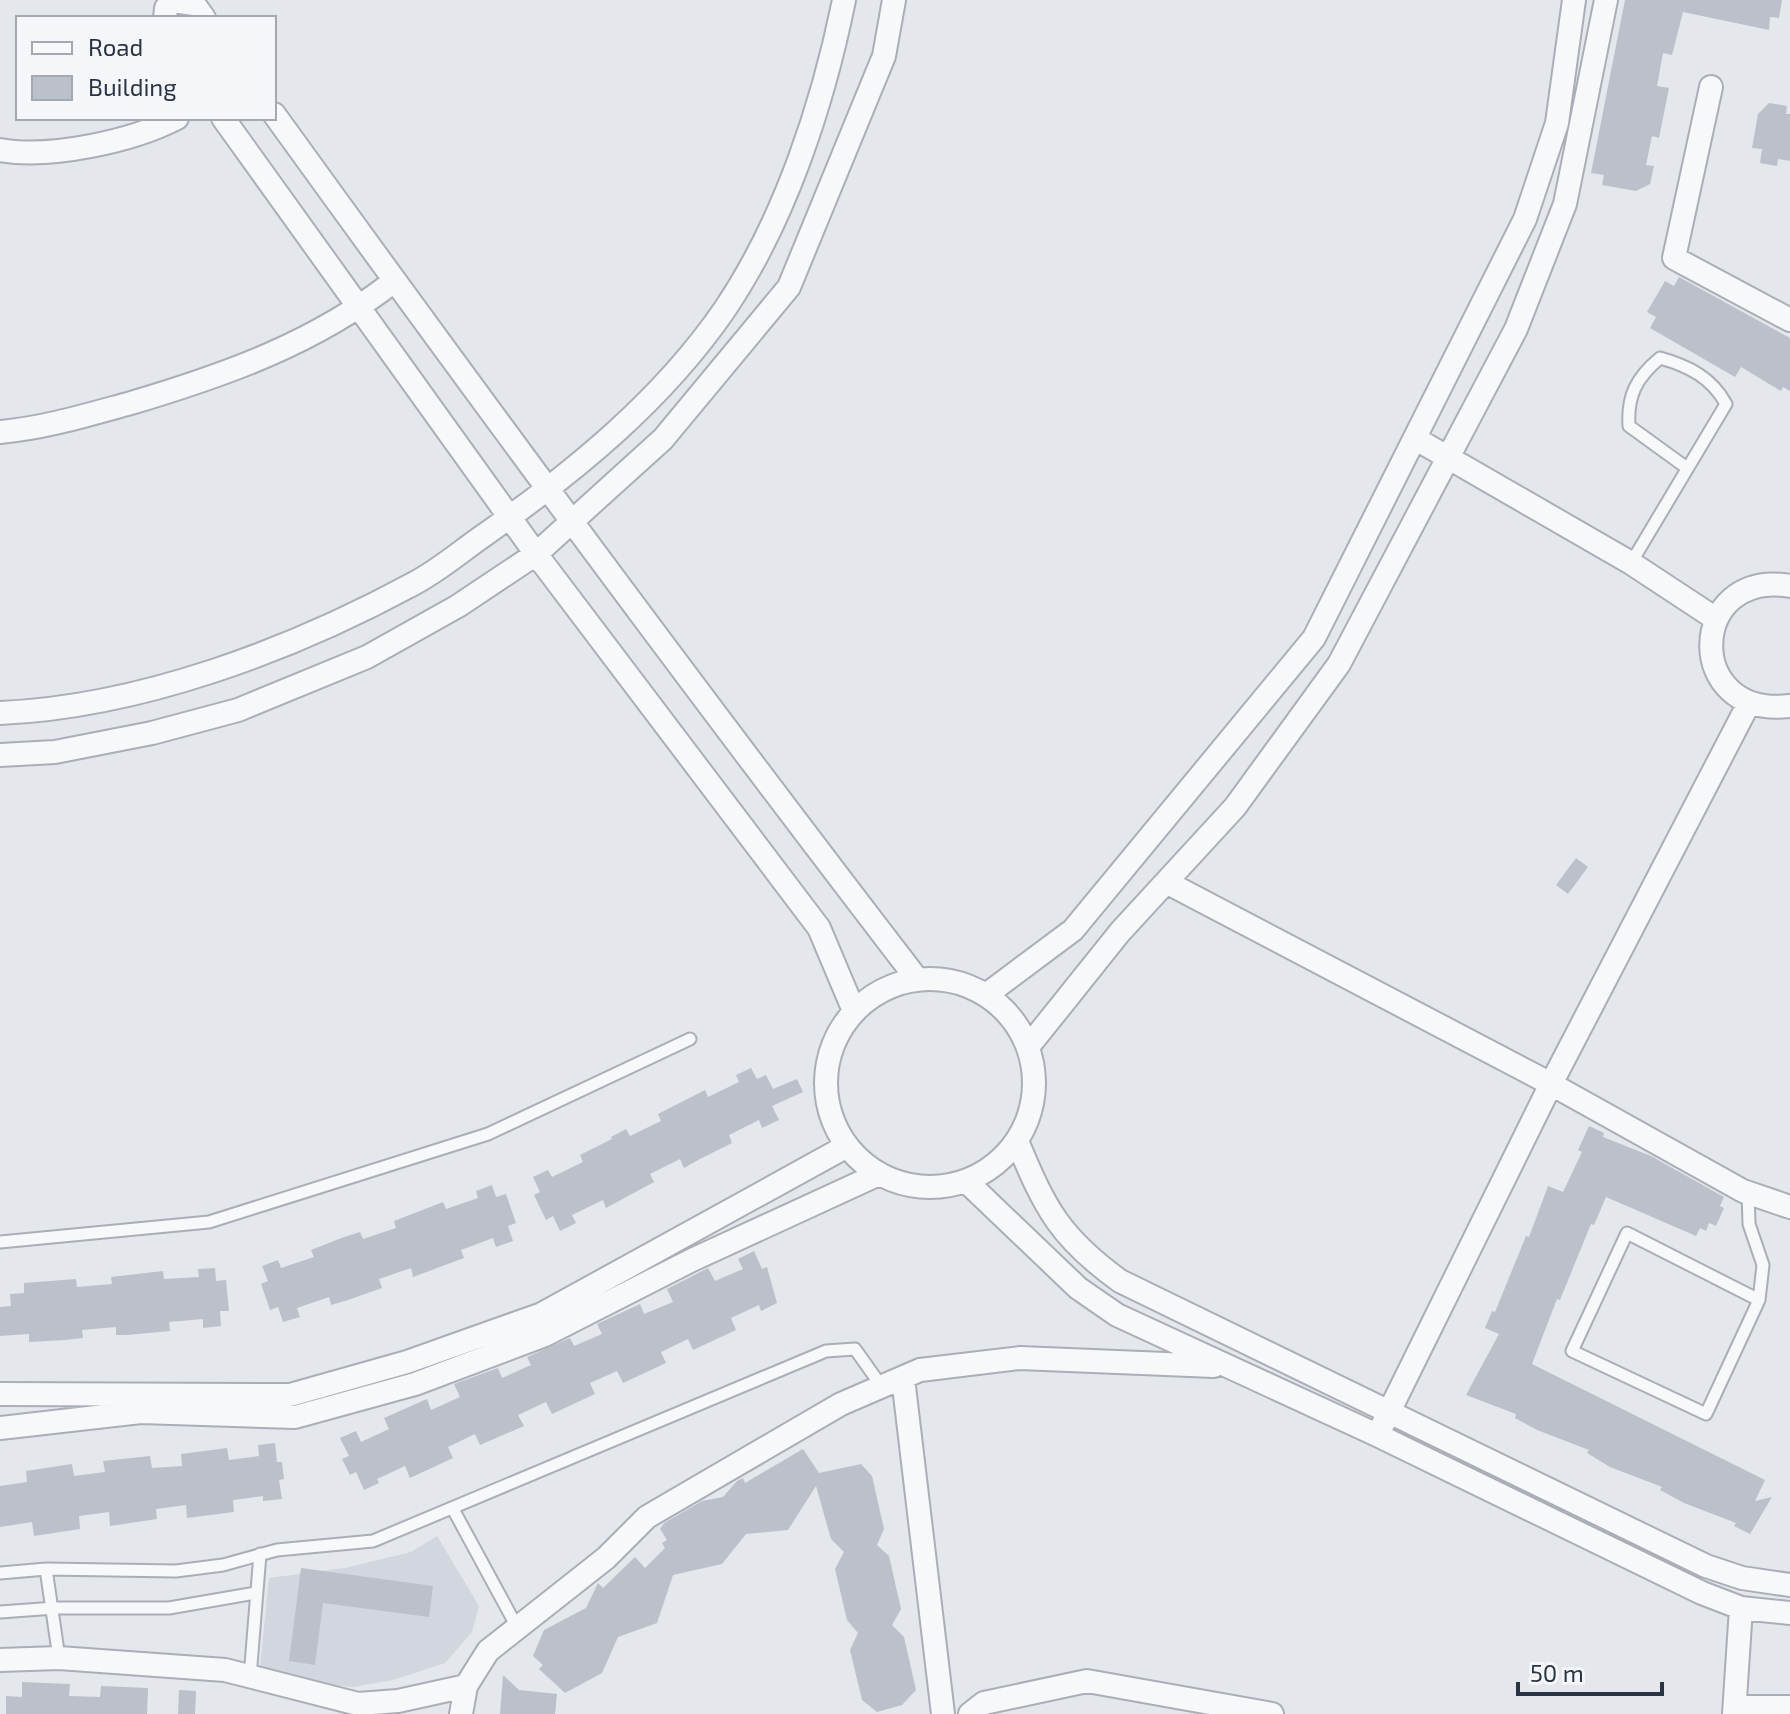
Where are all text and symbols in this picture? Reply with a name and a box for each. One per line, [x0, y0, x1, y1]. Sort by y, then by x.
legend [16, 16, 276, 120]
text: Road [88, 32, 143, 61]
text: Building [88, 72, 177, 101]
scale bar [1518, 1646, 1662, 1696]
text: 50 m [1530, 1658, 1584, 1687]

